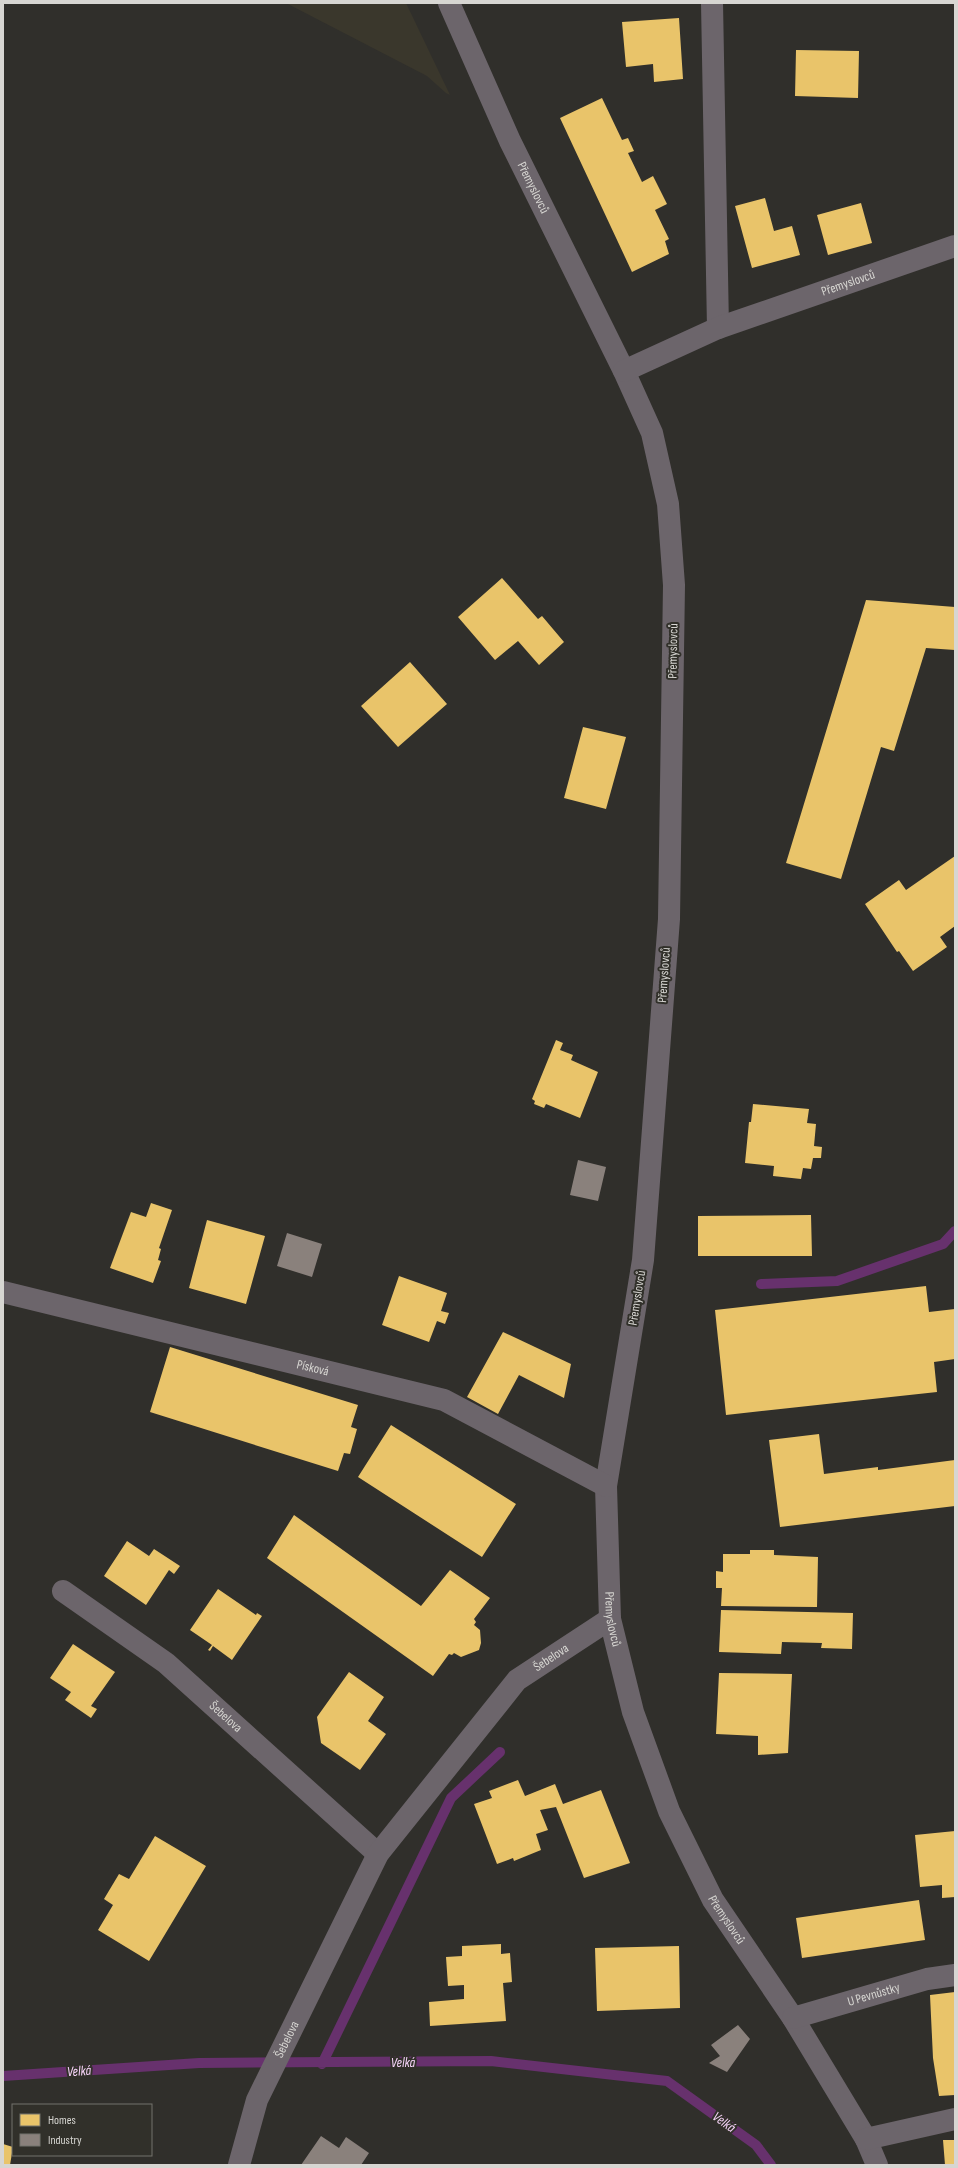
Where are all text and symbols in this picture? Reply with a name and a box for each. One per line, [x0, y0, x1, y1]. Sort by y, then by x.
street label: Přemyslovců [514, 159, 553, 216]
street label: Přemyslovců [819, 266, 877, 300]
street label: Přemyslovců [665, 623, 681, 679]
street label: Přemyslovců [654, 947, 674, 1003]
street label: Přemyslovců [625, 1269, 649, 1327]
street label: Písková [295, 1356, 331, 1380]
street label: Přemyslovců [601, 1591, 625, 1648]
street label: Šebelova [530, 1640, 572, 1675]
street label: Šebelova [206, 1697, 246, 1736]
street label: Přemyslovců [704, 1893, 749, 1947]
street label: U Pevnůstky [846, 1979, 902, 2010]
street label: Šebelova [270, 2018, 303, 2060]
water label: Velká [391, 2054, 416, 2071]
water label: Velká [66, 2062, 92, 2080]
legend [12, 2104, 152, 2156]
water label: Velká [709, 2108, 739, 2136]
text: Homes [48, 2113, 76, 2128]
text: Industry [48, 2133, 82, 2148]

